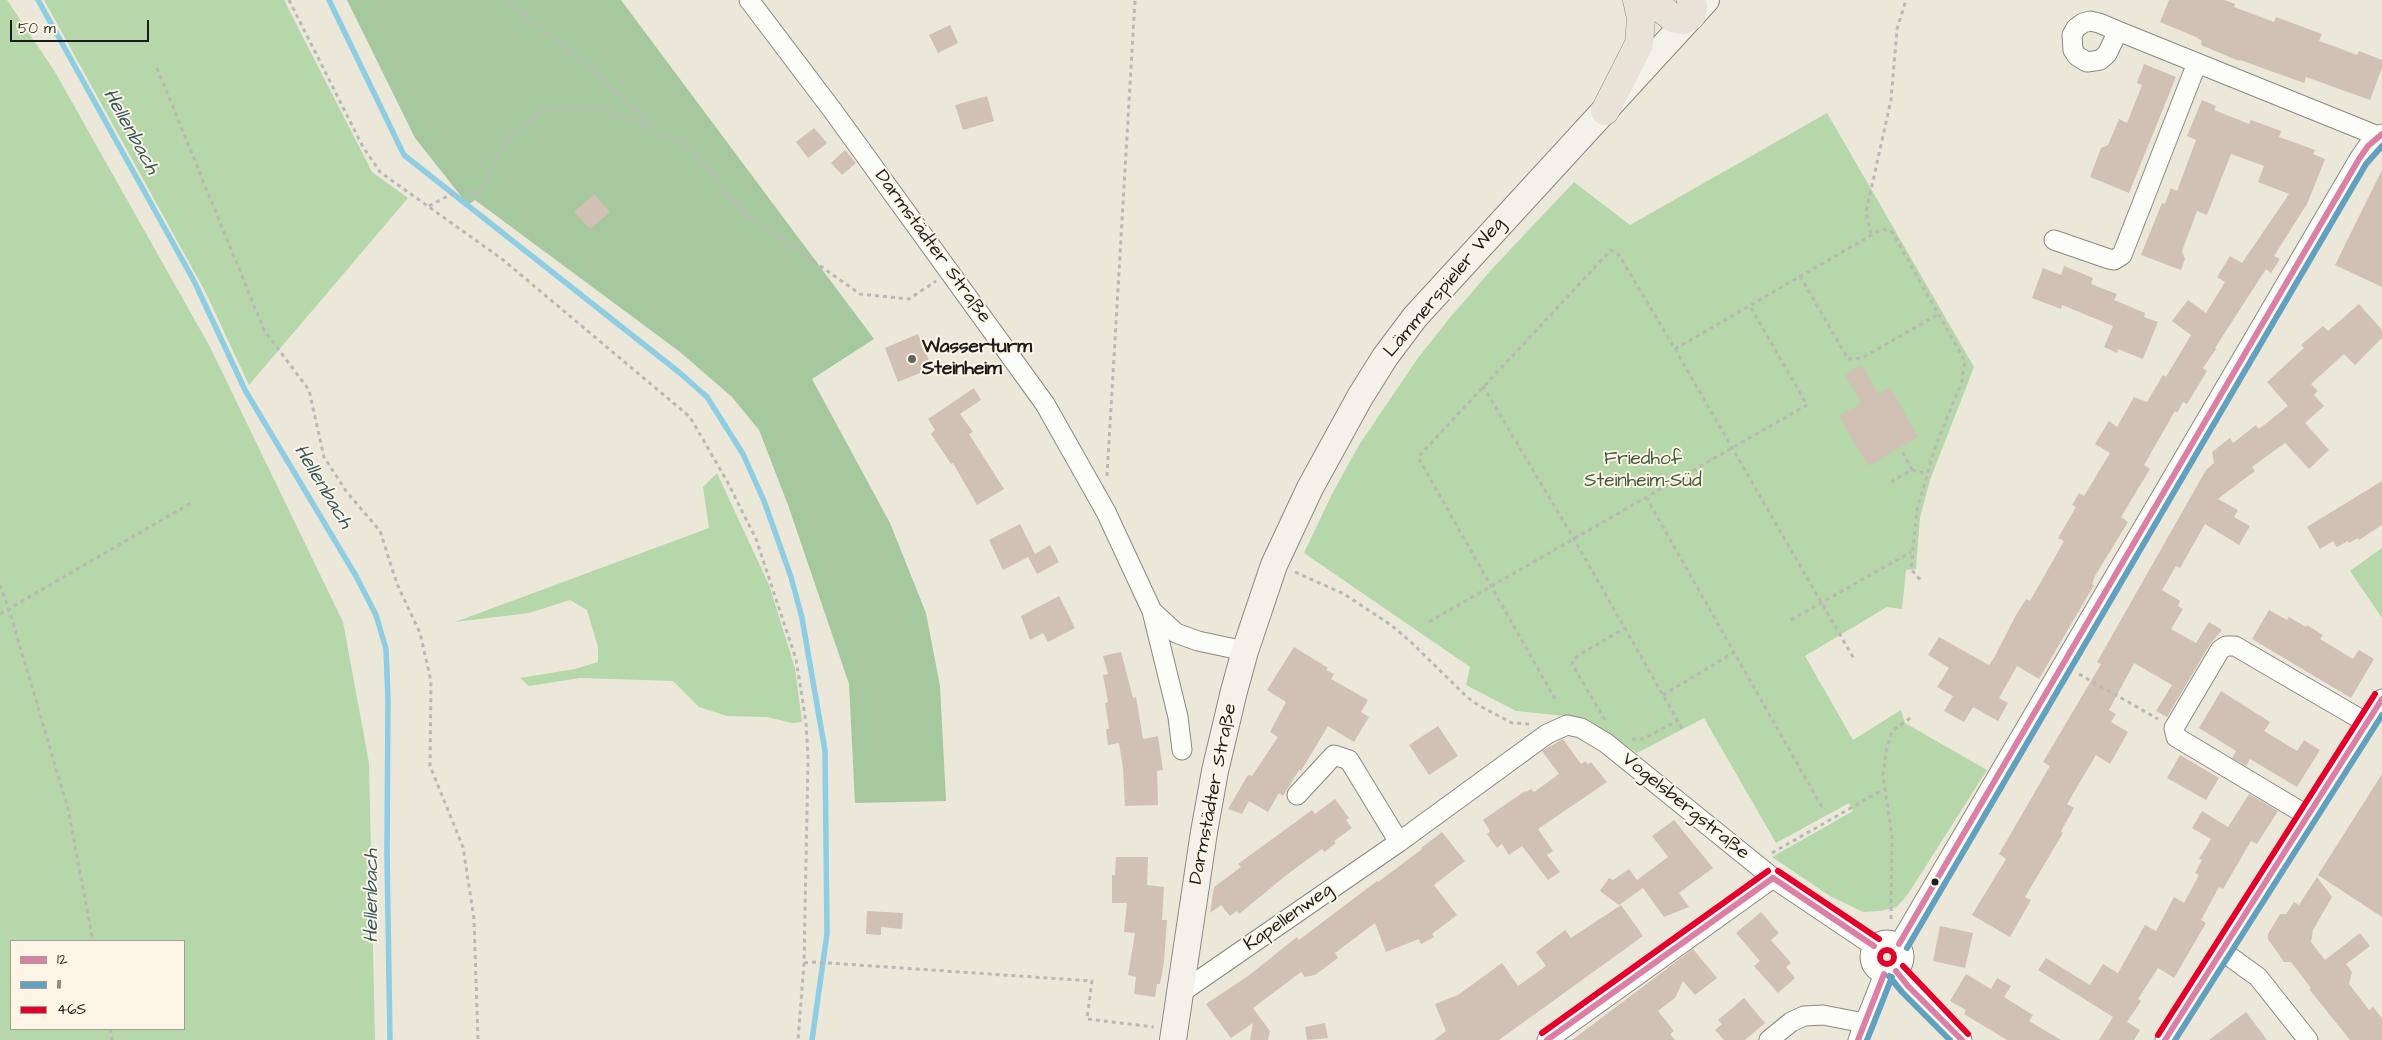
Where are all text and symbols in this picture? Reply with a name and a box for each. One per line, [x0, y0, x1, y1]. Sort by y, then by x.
scale bar [12, 10, 151, 42]
text: 50 m [18, 18, 56, 39]
water label: Hellenbach [97, 85, 163, 179]
street label: Darmstädter Straße [869, 166, 995, 328]
street label: Lämmerspieler Weg [1380, 213, 1510, 363]
place label: Wasserturm Steinheim [922, 337, 1032, 381]
marker: Wasserturm Steinheim [906, 353, 918, 365]
water label: Hellenbach [288, 441, 356, 533]
park label: Friedhof Steinheim-Süd [1584, 449, 1702, 493]
street label: Darmstädter Straße [1185, 702, 1243, 886]
street label: Vogelsbergstraße [1617, 749, 1753, 865]
water label: Hellenbach [361, 849, 385, 943]
unlabelled marker [1930, 877, 1940, 887]
street label: Kapellenweg [1240, 879, 1338, 957]
legend [10, 940, 185, 1030]
text: 12 [57, 949, 68, 970]
text: 11 [57, 974, 61, 995]
text: 46S [57, 999, 86, 1020]

